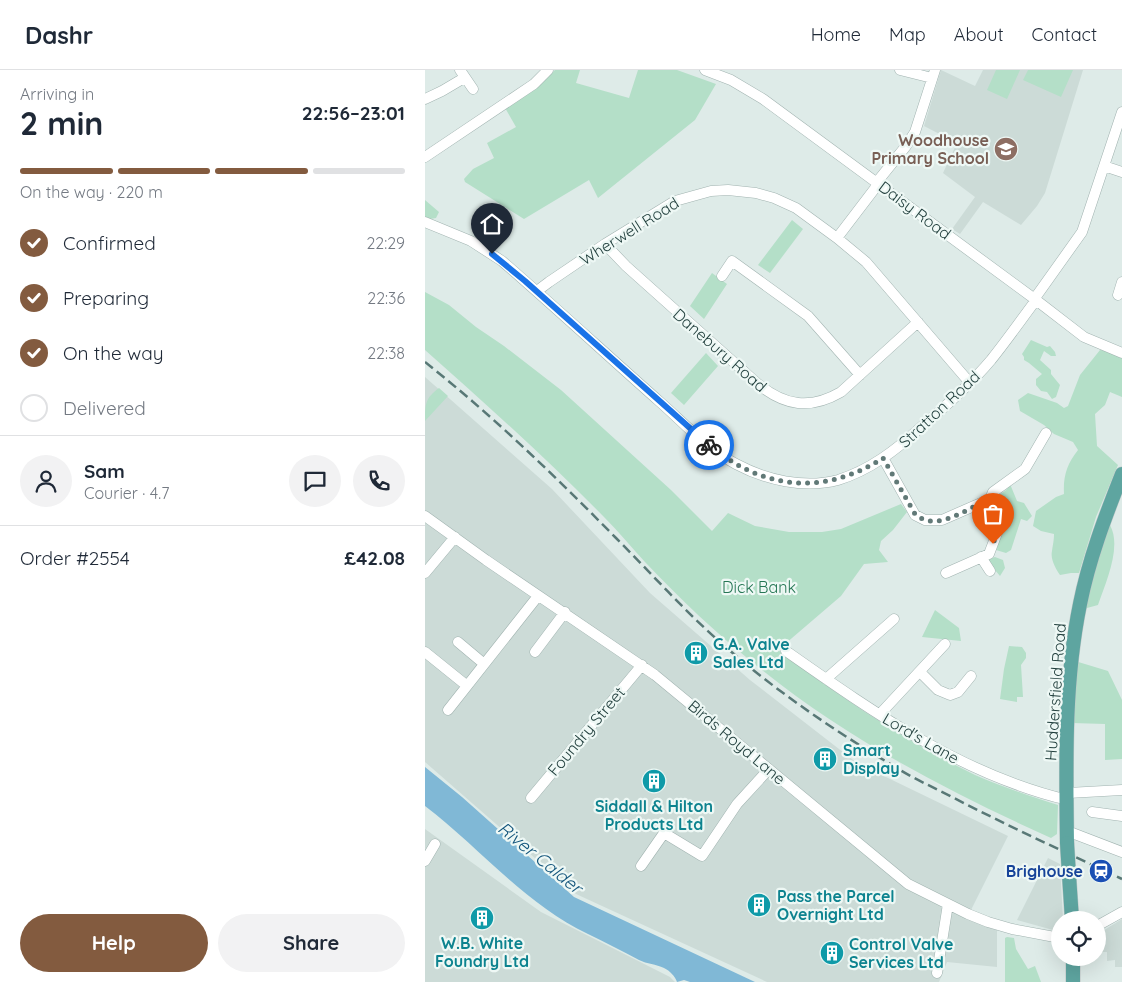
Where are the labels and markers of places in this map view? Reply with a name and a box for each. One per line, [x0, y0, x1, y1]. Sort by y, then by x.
place label: Woodhouse Primary School [871, 130, 989, 168]
school or university icon: Woodhouse Primary School [993, 136, 1019, 162]
pin [471, 203, 513, 254]
pin [972, 493, 1014, 544]
place label: G.A. Valve Sales Ltd [713, 634, 790, 672]
building icon: G.A. Valve Sales Ltd [683, 640, 709, 666]
place label: Smart Display [843, 740, 900, 778]
building icon: Smart Display [812, 746, 838, 772]
building icon: Siddall & Hilton Products Ltd [641, 768, 667, 794]
place label: Siddall & Hilton Products Ltd [595, 796, 713, 834]
station icon: Brighouse [1088, 858, 1114, 884]
place label: Brighouse [1006, 861, 1083, 881]
place label: Pass the Parcel Overnight Ltd [777, 886, 895, 924]
building icon: Pass the Parcel Overnight Ltd [746, 892, 772, 918]
building icon: W.B. White Foundry Ltd [469, 905, 495, 931]
place label: W.B. White Foundry Ltd [435, 933, 529, 971]
place label: Control Valve Services Ltd [849, 934, 953, 972]
building icon: Control Valve Services Ltd [819, 940, 845, 966]

